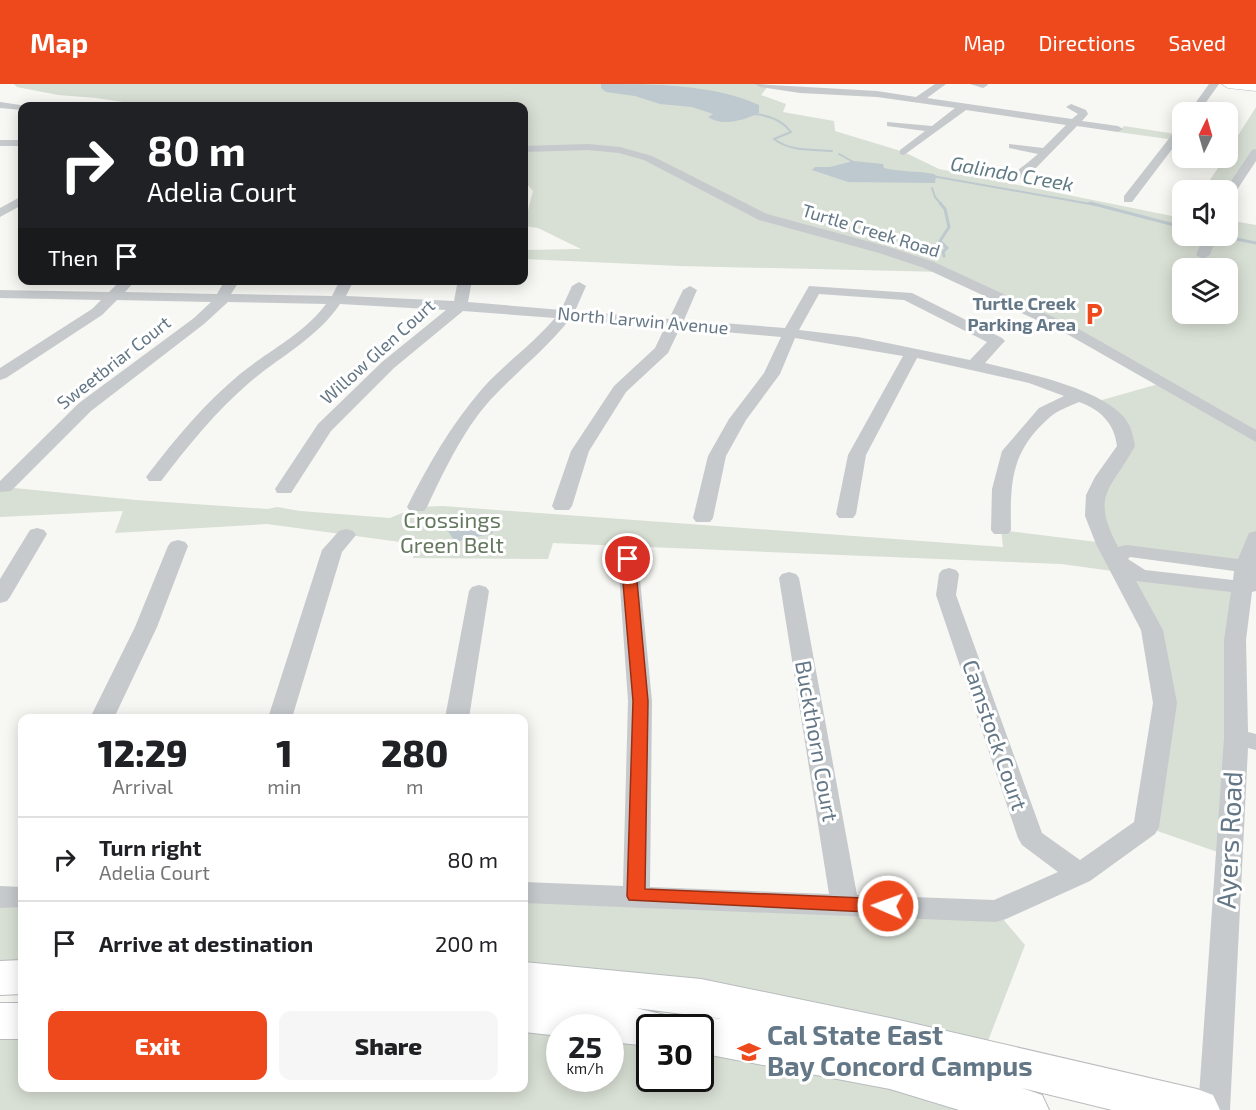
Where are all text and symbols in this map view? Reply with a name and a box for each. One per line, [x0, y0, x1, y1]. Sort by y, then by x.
text: Map [30, 25, 88, 59]
text: Map [963, 30, 1006, 55]
text: Directions [1039, 30, 1135, 55]
text: Saved [1168, 30, 1226, 55]
north arrow [1172, 102, 1238, 168]
map controls [1172, 102, 1238, 324]
text: 80 m [147, 124, 246, 174]
icon: right [48, 126, 126, 204]
water label: Galindo Creek [949, 150, 1076, 196]
text: Adelia Court [147, 175, 297, 207]
button: sound [1172, 180, 1238, 246]
street label: Turtle Creek Road [800, 199, 943, 262]
icon: arrive [110, 240, 143, 273]
text: Then [48, 244, 98, 270]
button: layers [1172, 258, 1238, 324]
place label: Turtle Creek Parking Area [968, 292, 1076, 335]
street label: Willow Glen Court [316, 294, 439, 408]
parking icon: Turtle Creek Parking Area [1081, 301, 1107, 327]
street label: North Larwin Avenue [557, 302, 729, 338]
street label: Sweetbriar Court [52, 311, 175, 414]
park label: Crossings Green Belt [400, 506, 504, 557]
pin [602, 533, 653, 584]
icon: arrive [611, 542, 644, 575]
street label: Camstock Court [958, 656, 1034, 813]
street label: Buckthorn Court [791, 658, 845, 823]
text: 12:29 [98, 731, 188, 774]
text: 1 [276, 731, 292, 774]
text: 280 [381, 731, 448, 774]
street label: Ayers Road [1208, 770, 1249, 910]
text: Arrival [112, 774, 173, 798]
text: min [267, 774, 301, 798]
text: m [406, 774, 423, 798]
text: Turn right [99, 834, 201, 860]
icon: right [48, 843, 81, 876]
text: 80 m [447, 846, 498, 872]
text: Adelia Court [99, 860, 210, 884]
position arrow [856, 874, 920, 938]
icon: arrive [48, 927, 81, 960]
text: Arrive at destination [99, 930, 313, 956]
text: 200 m [435, 930, 498, 956]
button: Exit [48, 1011, 267, 1080]
button: Share [279, 1011, 498, 1080]
speed limit sign: 30 [636, 1014, 714, 1092]
place label: Cal State East Bay Concord Campus [767, 1018, 1033, 1082]
text: 25 [568, 1028, 602, 1064]
school or university icon: Cal State East Bay Concord Campus [736, 1039, 762, 1065]
text: km/h [566, 1059, 604, 1077]

